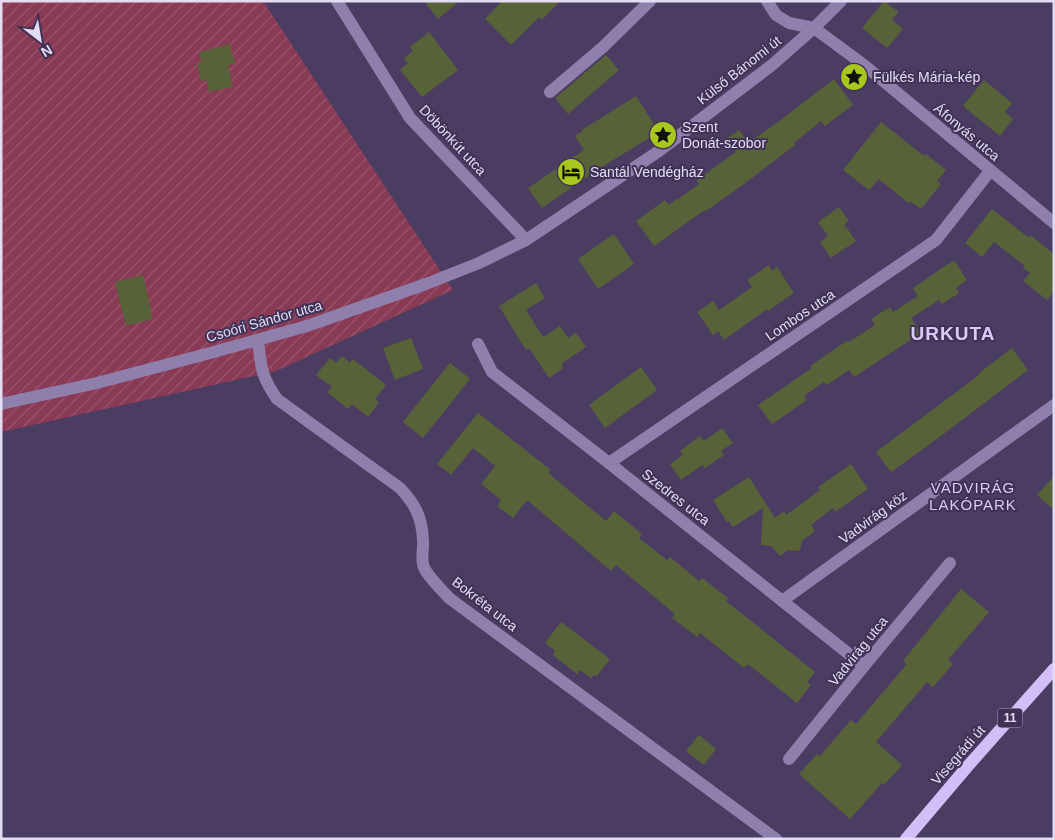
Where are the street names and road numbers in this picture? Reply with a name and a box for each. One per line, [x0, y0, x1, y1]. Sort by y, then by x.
street label: Külső Bánomi út [694, 32, 784, 108]
street label: Áfonyás utca [931, 100, 1003, 164]
street label: Döbönkút utca [416, 102, 490, 179]
street label: Lombos utca [762, 286, 838, 344]
street label: Csoóri Sándor utca [204, 297, 324, 345]
street label: Szedres utca [639, 466, 713, 529]
street label: Vadvirág köz [836, 487, 910, 547]
street label: Bokréta utca [449, 573, 521, 635]
street label: Vadvirág utca [825, 613, 891, 689]
road number: 11 [998, 708, 1022, 728]
street label: Visegrádi út [928, 722, 988, 788]

